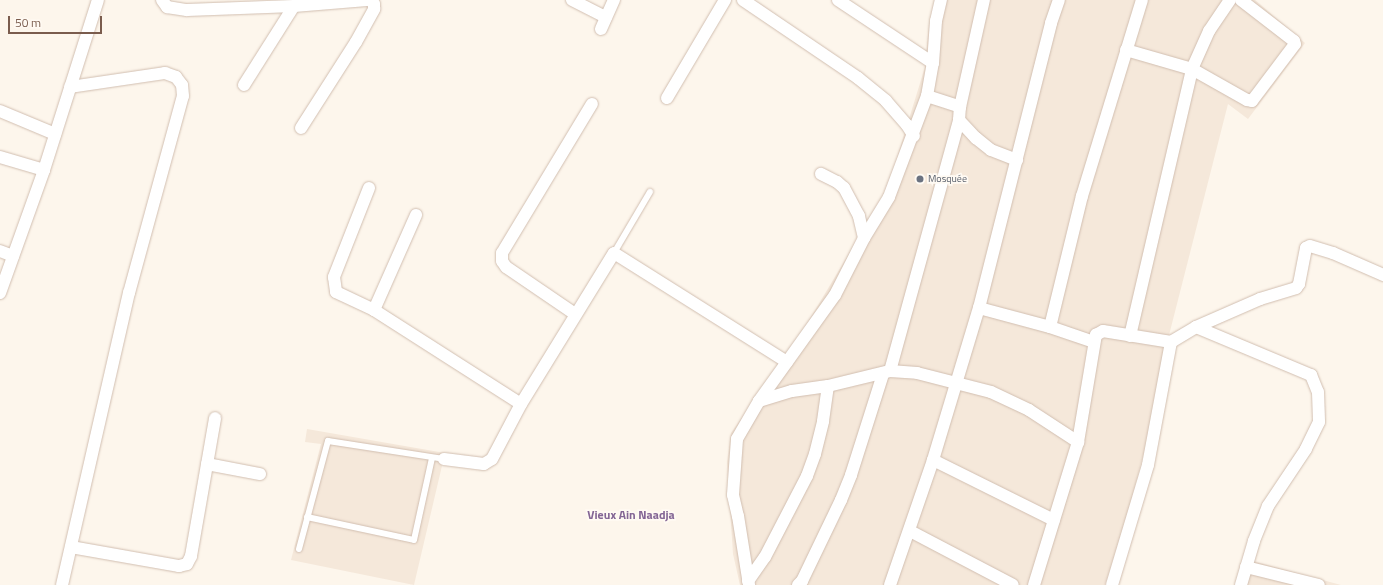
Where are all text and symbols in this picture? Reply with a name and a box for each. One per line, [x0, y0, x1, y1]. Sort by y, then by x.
scale bar [10, 8, 104, 34]
text: 50 m [15, 13, 41, 32]
place label: Mosquée [928, 173, 967, 185]
marker: Mosquée [915, 174, 925, 184]
district label: Vieux Ain Naadja [587, 508, 675, 522]

